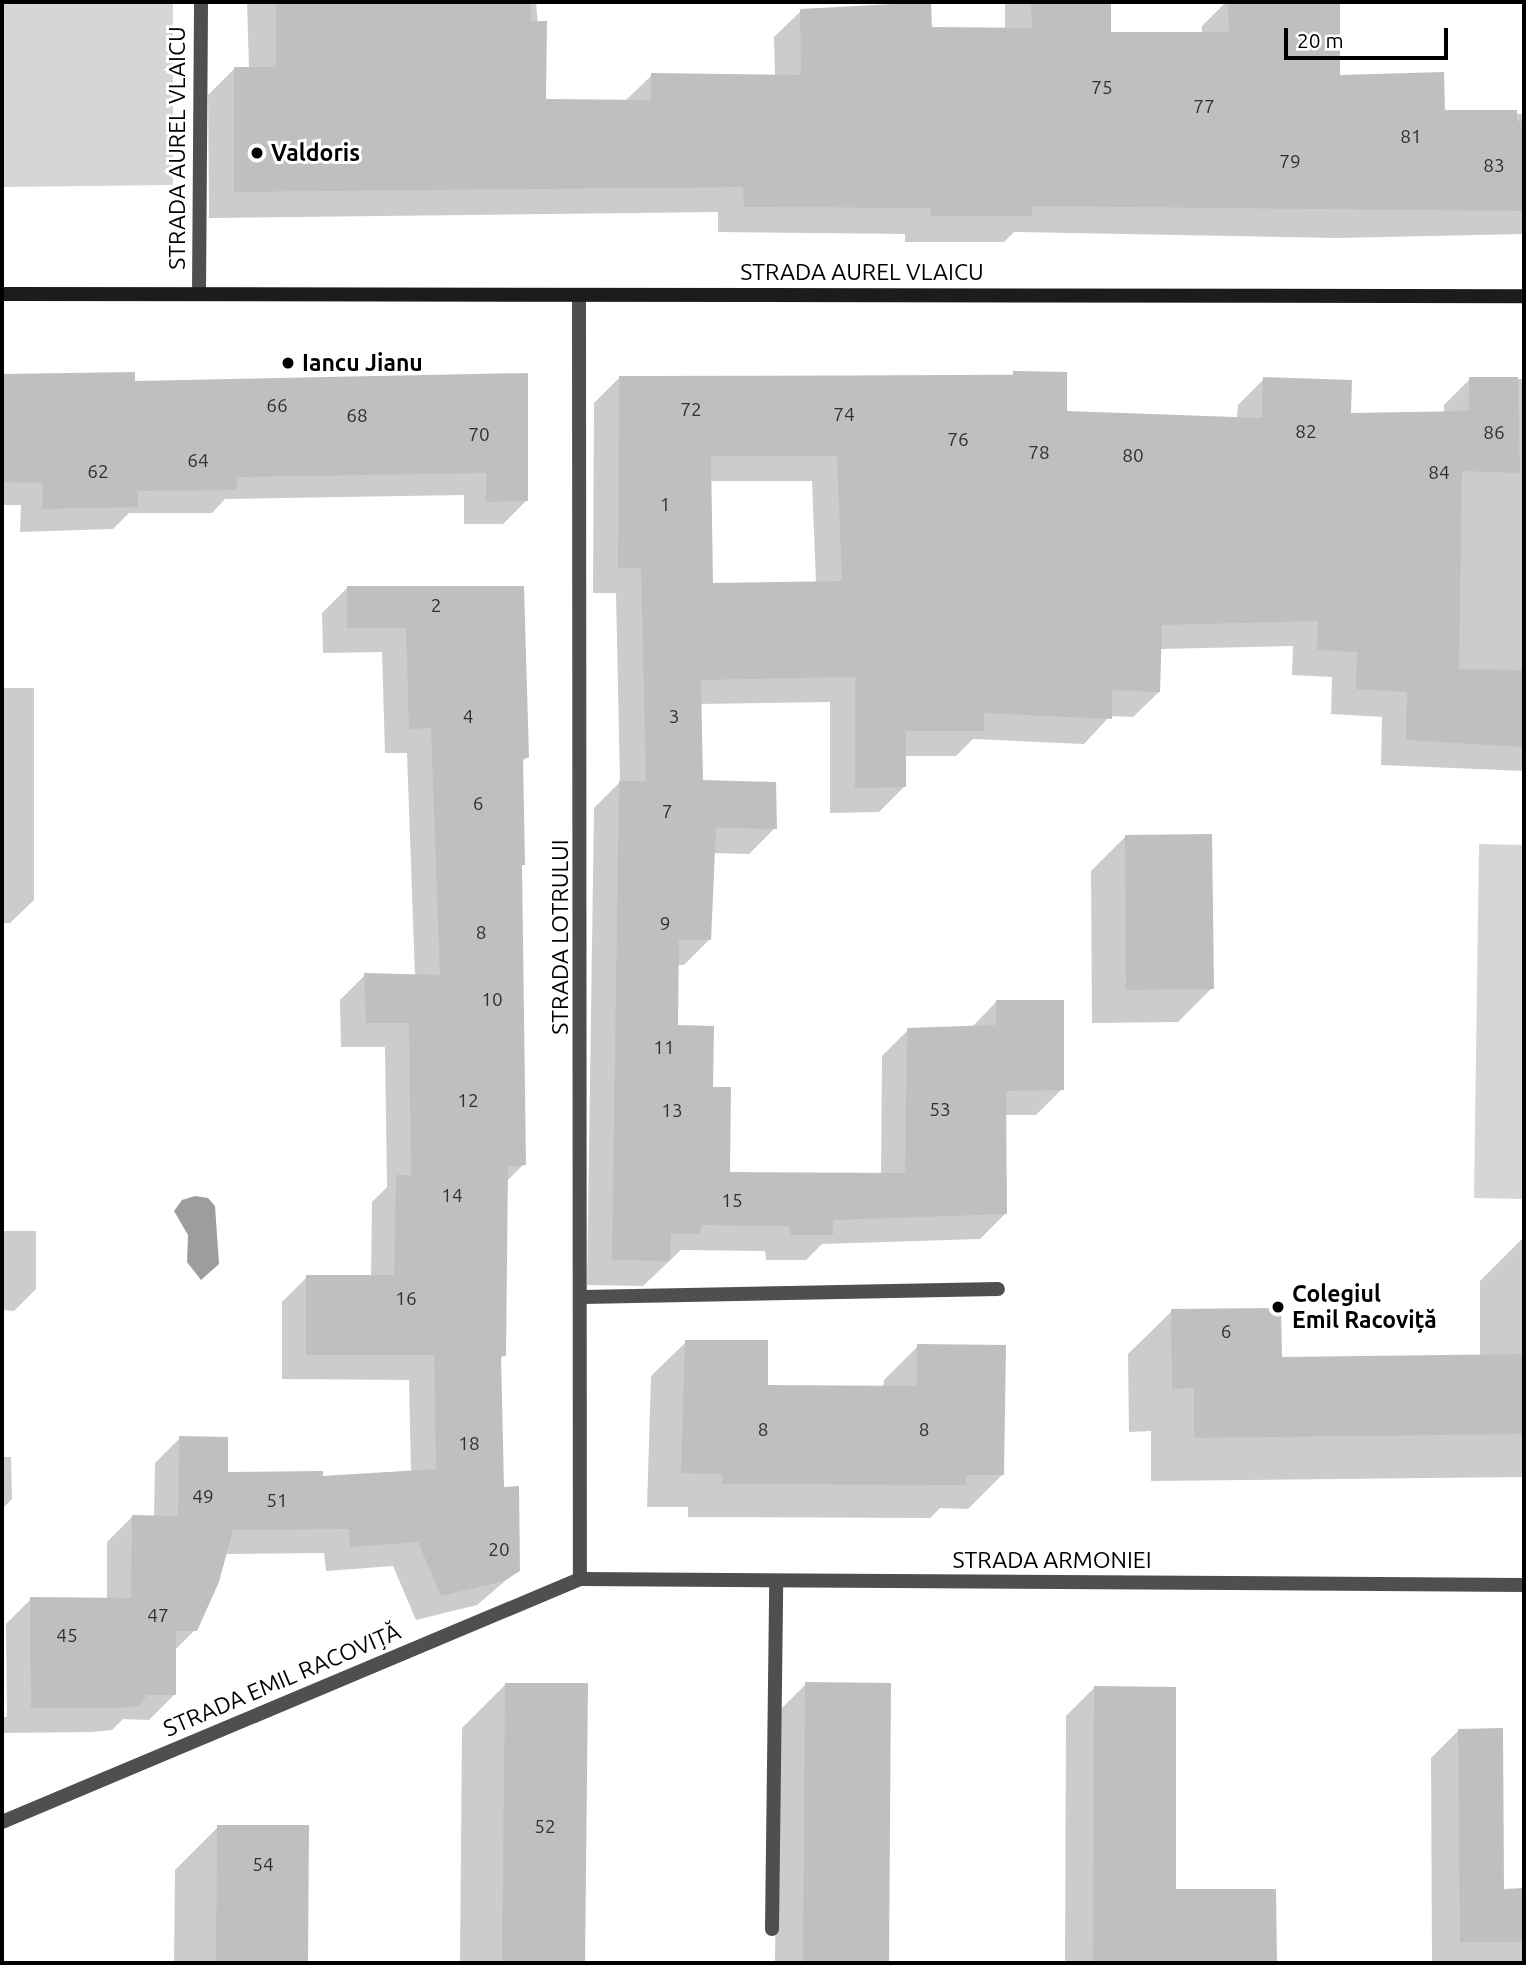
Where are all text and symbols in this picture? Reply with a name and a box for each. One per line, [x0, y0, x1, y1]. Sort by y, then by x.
scale bar [1288, 14, 1452, 58]
street label: STRADA AUREL VLAICU [163, 26, 191, 270]
text: 20 m [1297, 28, 1344, 52]
house number: 75 [1091, 77, 1113, 99]
house number: 77 [1193, 96, 1215, 118]
house number: 81 [1400, 126, 1422, 148]
place label: Valdoris [271, 139, 360, 167]
marker: Valdoris [249, 145, 265, 161]
house number: 79 [1279, 151, 1301, 173]
house number: 83 [1483, 155, 1505, 177]
street label: STRADA AUREL VLAICU [740, 258, 984, 286]
place label: Iancu Jianu [302, 349, 423, 377]
marker: Iancu Jianu [280, 355, 296, 371]
house number: 66 [266, 395, 288, 417]
house number: 72 [680, 399, 702, 421]
house number: 74 [833, 404, 855, 426]
house number: 68 [346, 405, 368, 427]
house number: 82 [1295, 421, 1317, 443]
house number: 86 [1483, 422, 1505, 444]
house number: 70 [468, 424, 490, 446]
house number: 76 [947, 429, 969, 451]
house number: 78 [1028, 442, 1050, 464]
house number: 80 [1122, 445, 1144, 467]
house number: 64 [187, 450, 209, 472]
house number: 62 [87, 461, 109, 483]
house number: 84 [1428, 462, 1450, 484]
house number: 1 [660, 494, 670, 516]
house number: 2 [431, 595, 441, 617]
house number: 4 [463, 706, 473, 728]
house number: 3 [669, 706, 679, 728]
house number: 6 [473, 793, 483, 815]
house number: 7 [662, 801, 672, 823]
street label: STRADA LOTRULUI [546, 839, 574, 1035]
house number: 9 [660, 913, 670, 935]
house number: 8 [476, 922, 486, 944]
house number: 10 [481, 989, 503, 1011]
house number: 11 [653, 1037, 675, 1059]
house number: 12 [457, 1090, 479, 1112]
house number: 53 [929, 1099, 951, 1121]
house number: 13 [661, 1100, 683, 1122]
house number: 14 [441, 1185, 463, 1207]
house number: 15 [721, 1190, 743, 1212]
place label: Colegiul Emil Racoviță [1292, 1280, 1437, 1334]
house number: 16 [395, 1288, 417, 1310]
marker: Colegiul Emil Racoviță [1270, 1299, 1286, 1315]
house number: 6 [1221, 1321, 1231, 1343]
house number: 8 [758, 1419, 768, 1441]
house number: 8 [919, 1419, 929, 1441]
house number: 18 [458, 1433, 480, 1455]
house number: 49 [192, 1486, 214, 1508]
house number: 51 [266, 1490, 288, 1512]
house number: 20 [488, 1539, 510, 1561]
street label: STRADA ARMONIEI [952, 1546, 1152, 1574]
house number: 47 [147, 1605, 169, 1627]
street label: STRADA EMIL RACOVIȚĂ [159, 1618, 405, 1742]
house number: 45 [56, 1625, 78, 1647]
house number: 52 [534, 1816, 556, 1838]
house number: 54 [252, 1854, 274, 1876]

